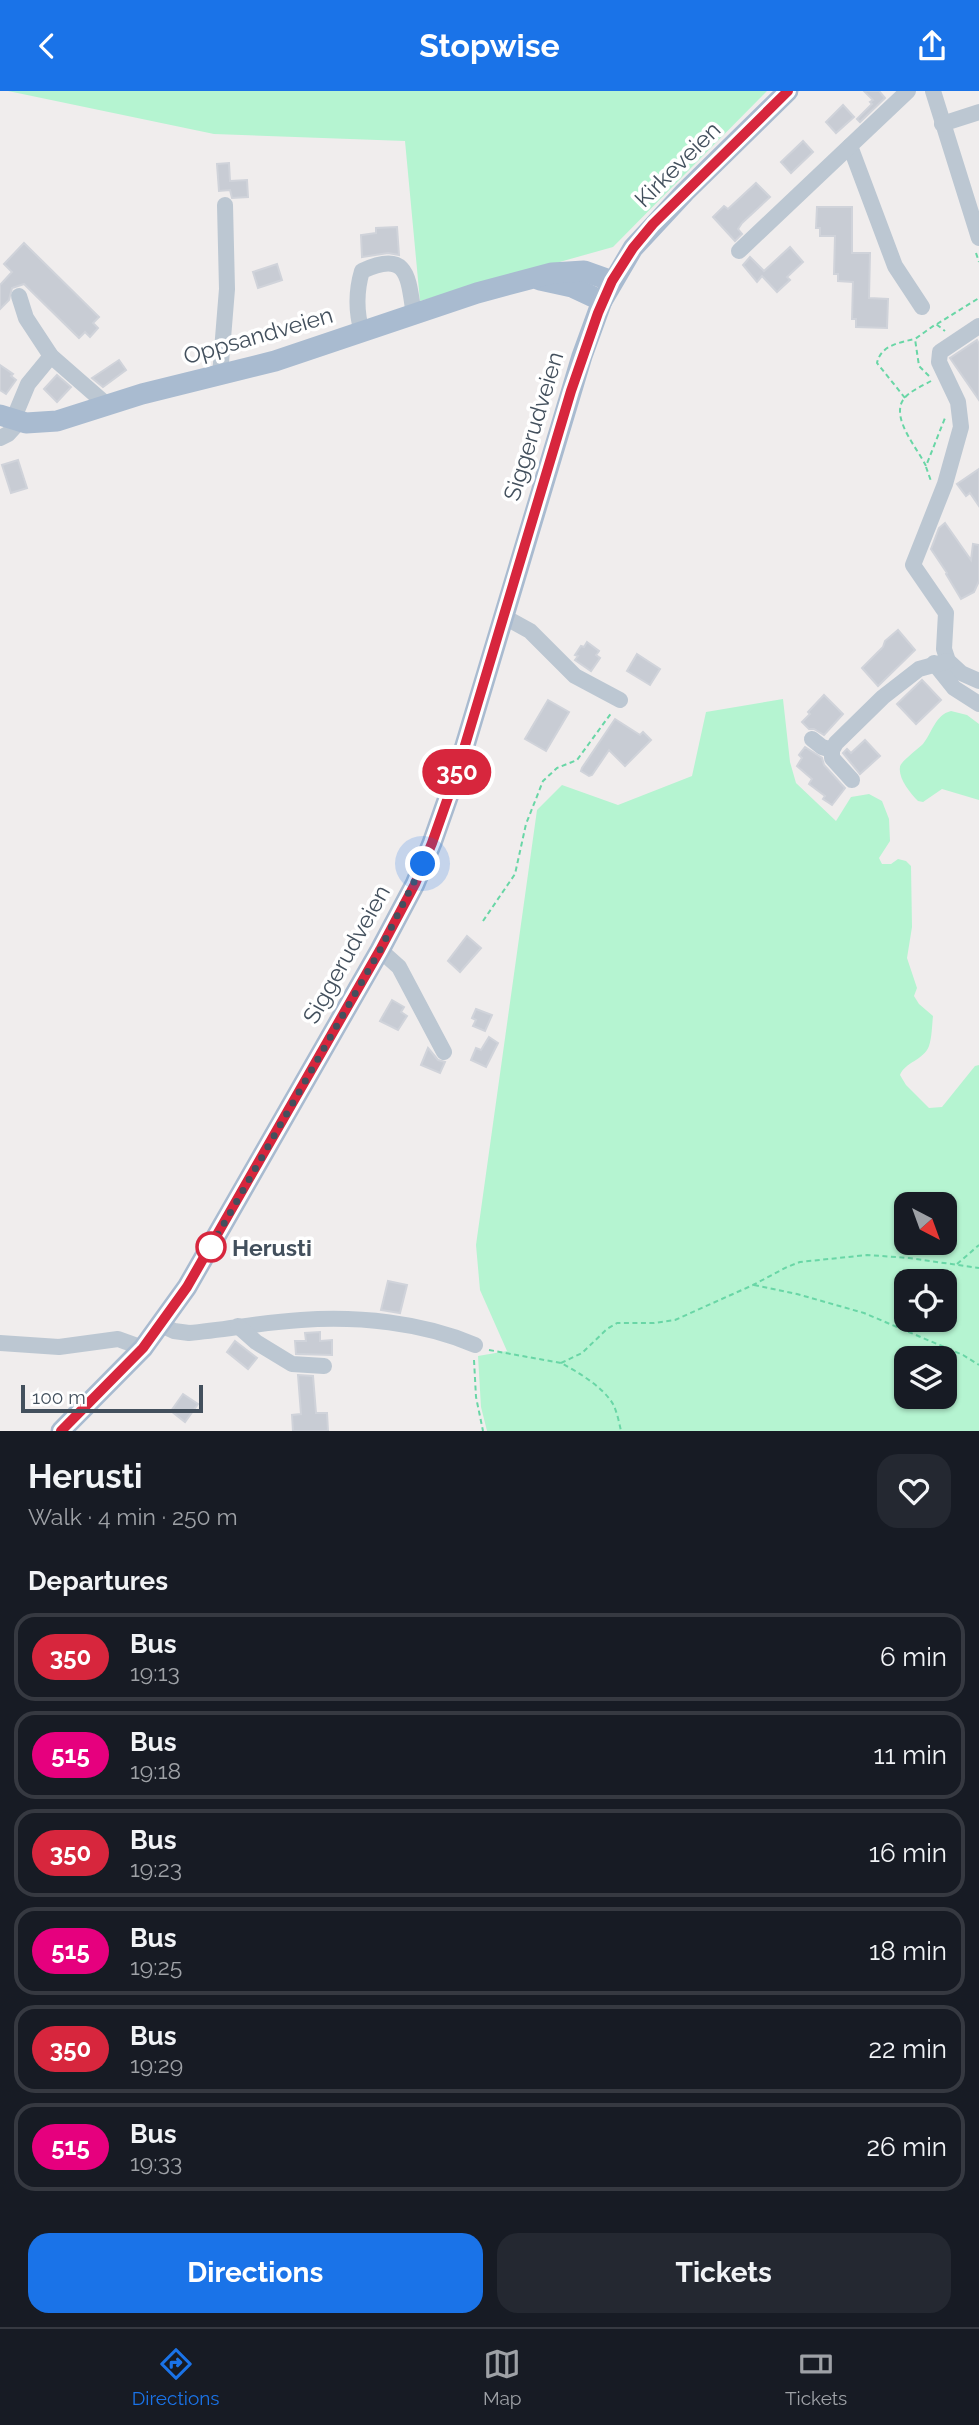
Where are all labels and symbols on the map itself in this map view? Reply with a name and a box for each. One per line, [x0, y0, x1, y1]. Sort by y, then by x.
street label: Kirkeveien [629, 116, 725, 212]
street label: Oppsandveien [180, 301, 336, 369]
street label: Siggerudveien [498, 348, 568, 504]
line badge: 350 [417, 749, 497, 795]
your location [405, 846, 440, 881]
street label: Siggerudveien [297, 880, 395, 1028]
north arrow [894, 1192, 957, 1255]
marker: Herusti [196, 1232, 226, 1262]
place label: Herusti [232, 1234, 312, 1261]
scale bar [21, 1382, 203, 1414]

